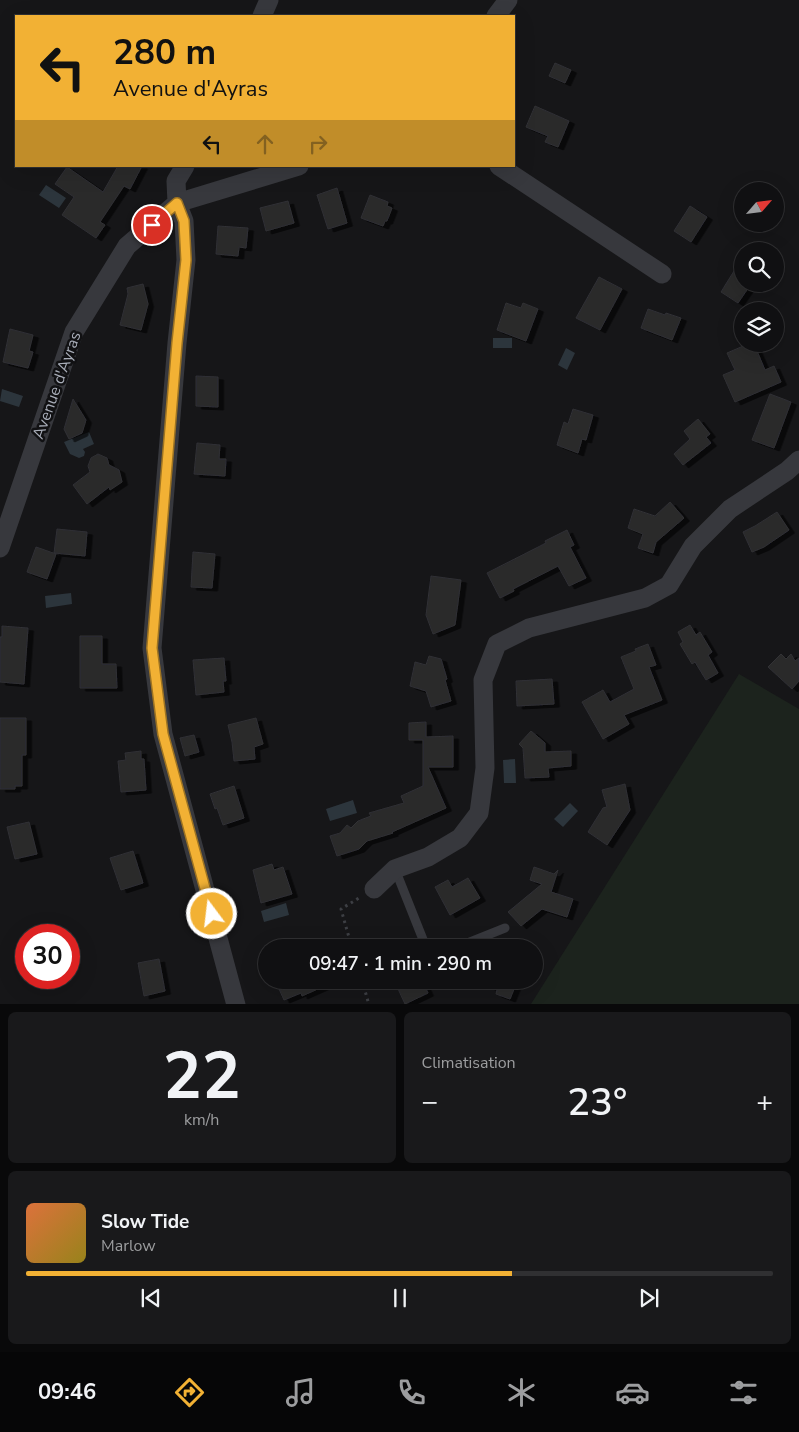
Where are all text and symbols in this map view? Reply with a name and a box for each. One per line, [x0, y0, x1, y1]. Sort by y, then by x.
text: 280 m [113, 29, 216, 76]
icon: left [30, 35, 95, 100]
text: Avenue d'Ayras [113, 74, 268, 104]
icon: left [198, 130, 226, 158]
icon: ahead [251, 130, 279, 158]
icon: right [304, 130, 332, 158]
north arrow [734, 182, 784, 232]
map controls [734, 182, 784, 352]
pin [131, 204, 173, 246]
icon: arrive [138, 211, 166, 239]
button: search [734, 242, 784, 292]
button: layers [734, 302, 784, 352]
street label: Avenue d'Ayras [27, 329, 87, 442]
position arrow [185, 887, 237, 939]
speed limit sign: 30 [15, 924, 80, 989]
text: 09:47 · 1 min · 290 m [309, 951, 492, 977]
text: 22 [163, 1032, 241, 1121]
text: Climatisation [422, 1052, 516, 1074]
text: 23° [567, 1077, 627, 1128]
text: − [422, 1083, 438, 1121]
text: + [756, 1083, 773, 1121]
text: km/h [184, 1109, 219, 1131]
text: Slow Tide [101, 1209, 189, 1235]
text: Marlow [101, 1235, 156, 1257]
icon: previous [137, 1284, 165, 1312]
icon: pause [386, 1284, 414, 1312]
icon: next [635, 1284, 663, 1312]
icon: directions [172, 1375, 207, 1410]
icon: music [283, 1375, 318, 1410]
icon: phone [394, 1375, 429, 1410]
icon: climate [504, 1375, 539, 1410]
icon: car [615, 1375, 650, 1410]
icon: filters [726, 1375, 761, 1410]
text: 09:46 [38, 1377, 96, 1407]

